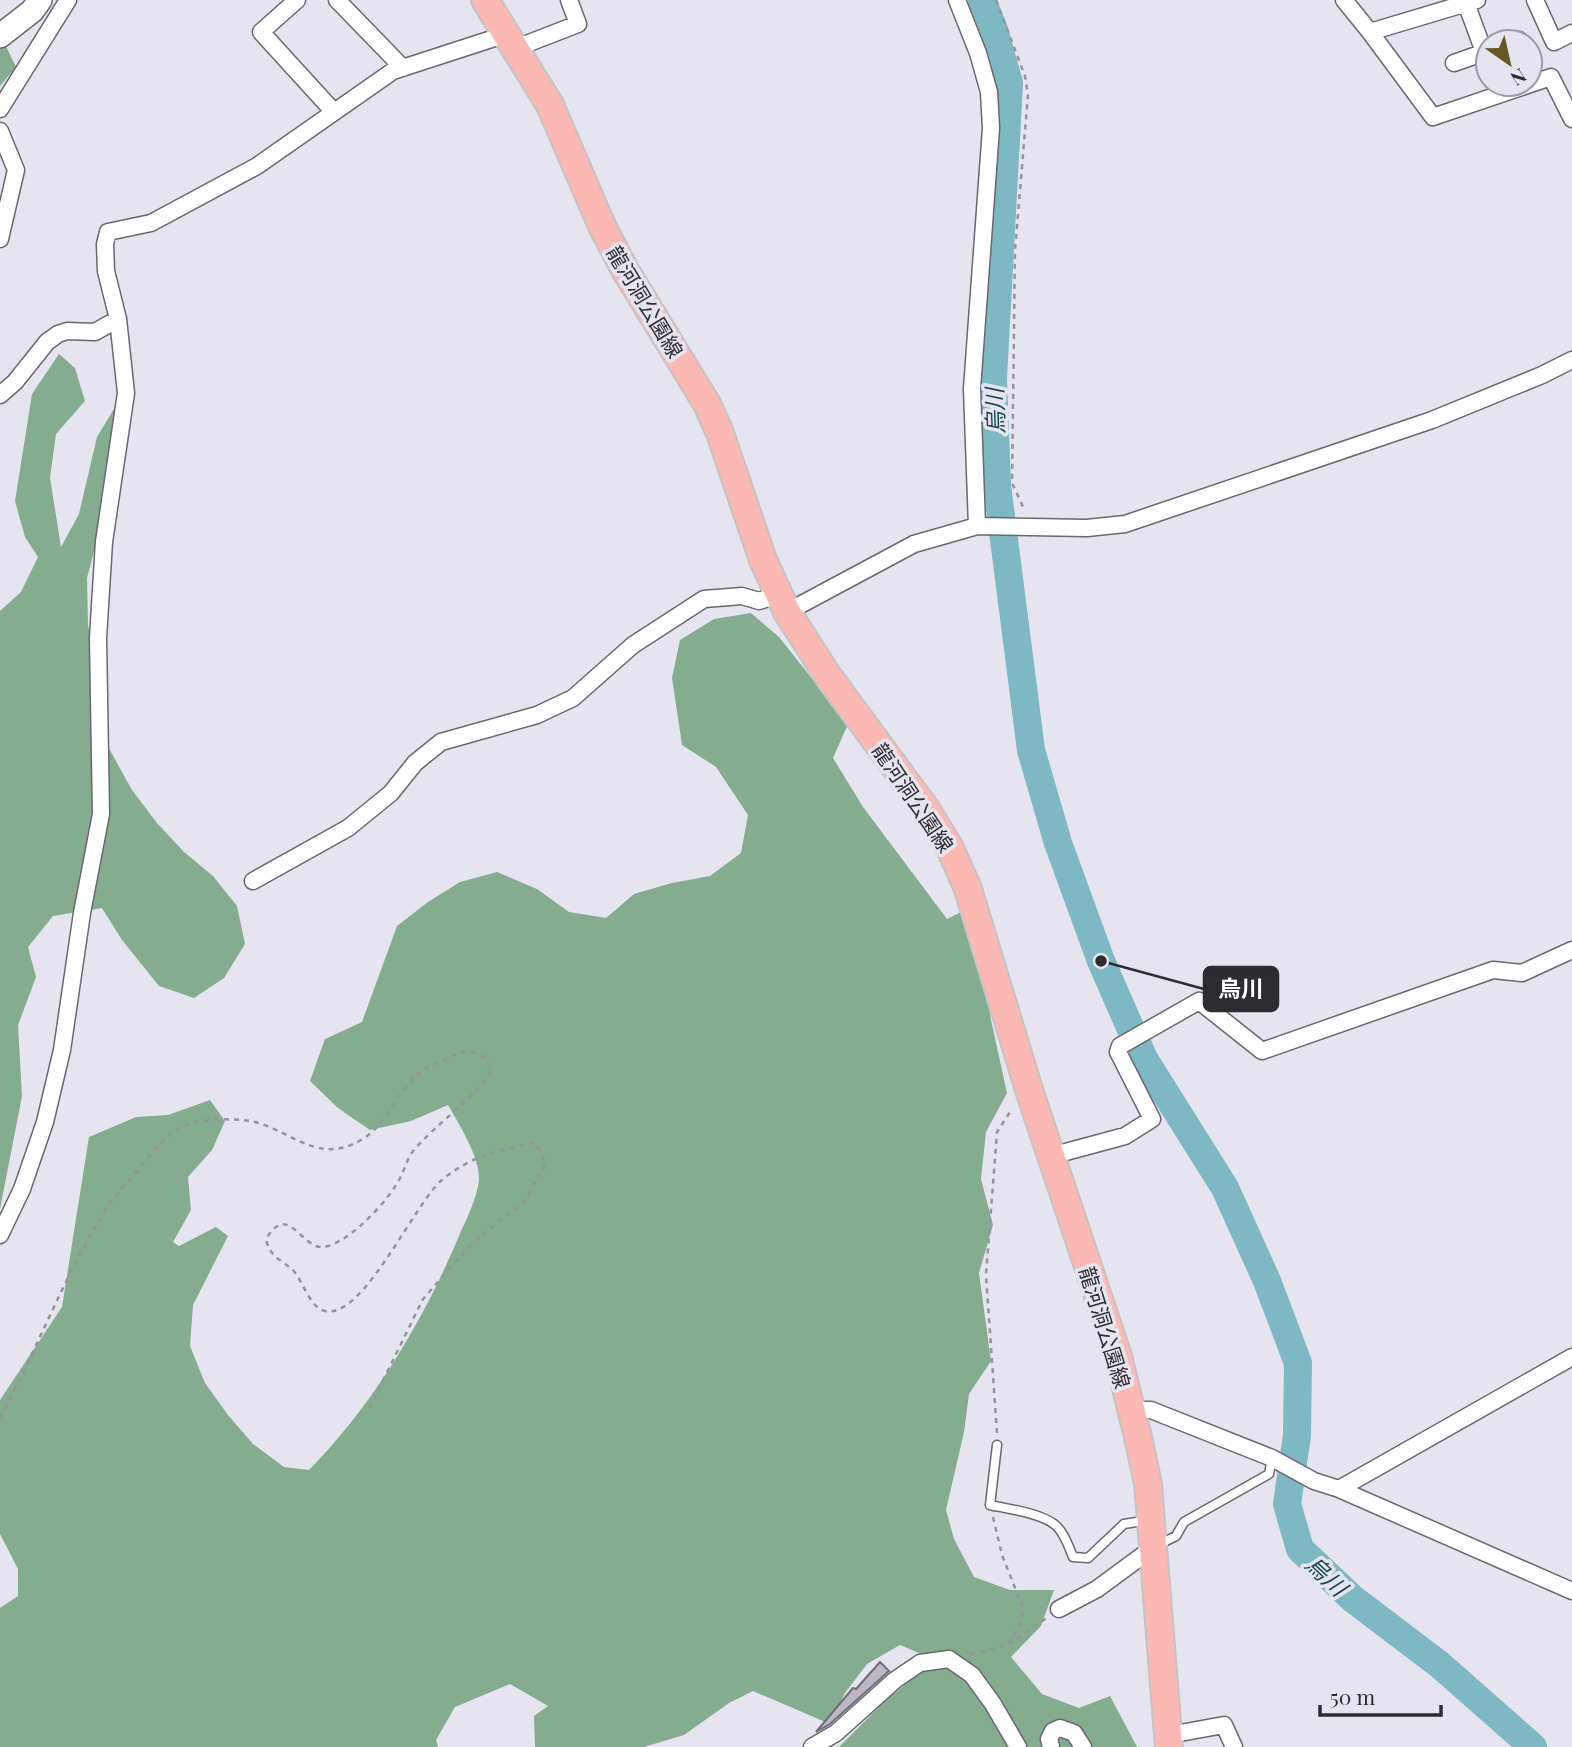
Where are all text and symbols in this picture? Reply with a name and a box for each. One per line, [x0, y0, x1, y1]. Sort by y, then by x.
north arrow [1474, 28, 1544, 98]
text: N [1506, 63, 1532, 93]
street label: 龍河洞公園線 [602, 240, 690, 362]
water label: 烏川 [978, 384, 1010, 435]
street label: 龍河洞公園線 [867, 737, 961, 857]
callout: 烏川 [1204, 967, 1278, 1011]
text: 烏川 [1218, 972, 1264, 1003]
street label: 龍河洞公園線 [1074, 1263, 1138, 1391]
water label: 烏川 [1300, 1548, 1357, 1604]
scale bar [1320, 1674, 1441, 1718]
text: 50 m [1330, 1682, 1376, 1710]

